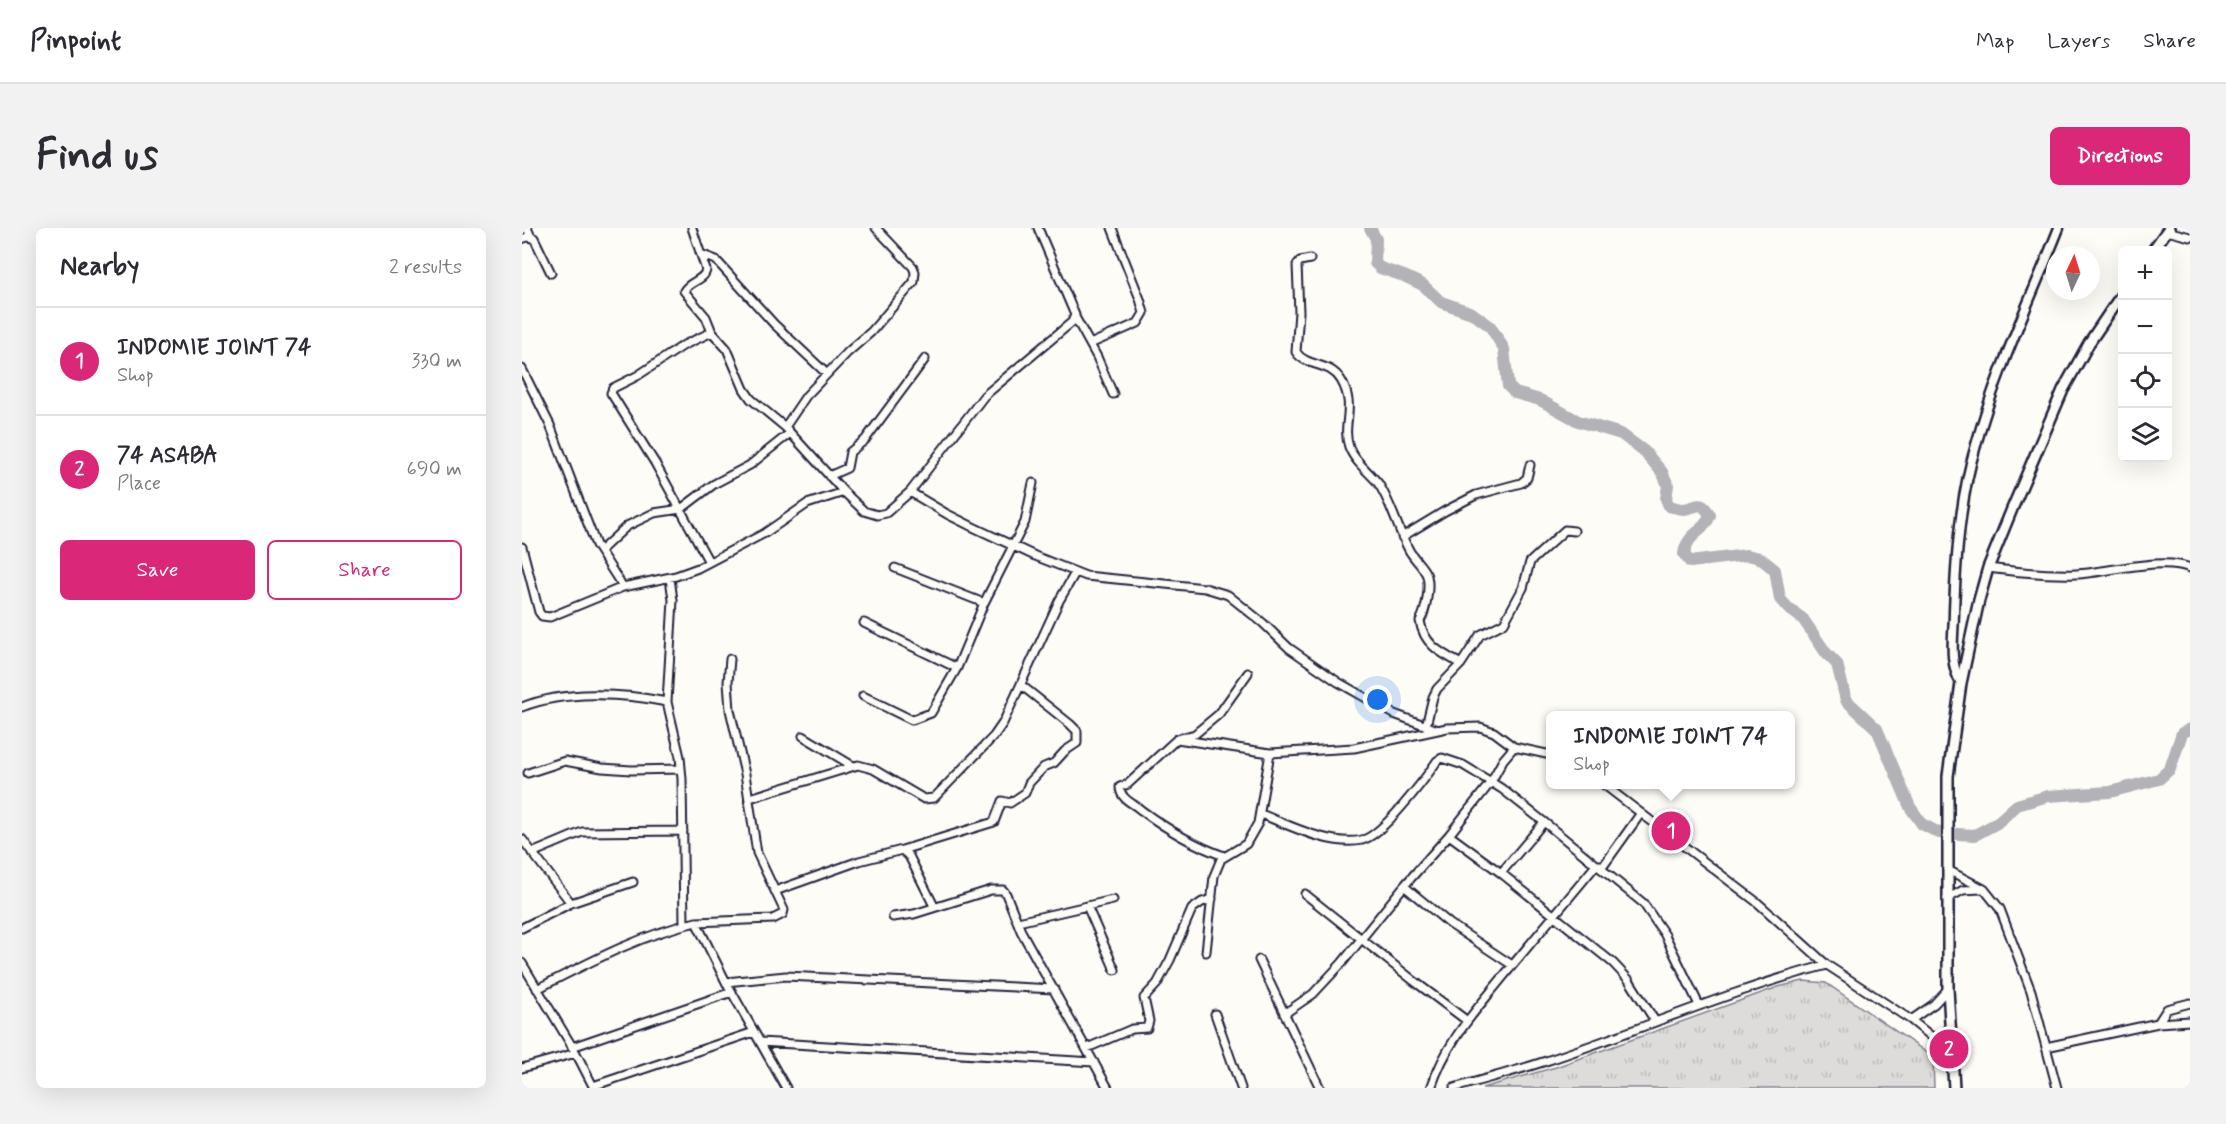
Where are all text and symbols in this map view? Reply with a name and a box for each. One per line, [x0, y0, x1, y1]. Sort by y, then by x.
text: Pinpoint [30, 23, 121, 60]
text: Map [1976, 27, 2014, 55]
text: Layers [2047, 27, 2110, 55]
text: Share [2143, 27, 2196, 55]
button: Directions [2050, 127, 2190, 185]
text: Find us [36, 129, 158, 184]
north arrow [2046, 246, 2100, 300]
map controls [2118, 246, 2172, 462]
button: + [2118, 246, 2172, 300]
text: Nearby [60, 250, 139, 284]
text: 2 results [389, 254, 462, 281]
button: − [2118, 300, 2172, 354]
text: INDOMIE JOINT 74 [117, 334, 311, 362]
text: 1 [75, 348, 84, 375]
text: 330 m [411, 348, 462, 375]
button: locate [2118, 354, 2172, 408]
text: Shop [117, 362, 154, 389]
button: layers [2118, 408, 2172, 462]
text: 74 ASABA [117, 442, 218, 470]
text: 2 [75, 456, 84, 483]
text: 690 m [407, 456, 462, 483]
text: Place [117, 470, 161, 497]
button: Save [60, 540, 255, 600]
button: Share [267, 540, 462, 600]
your location [1363, 685, 1392, 714]
popup [1546, 711, 1795, 789]
text: INDOMIE JOINT 74 [1573, 723, 1768, 751]
text: Shop [1573, 751, 1610, 778]
pin: 1 [1652, 808, 1690, 854]
pin: 2 [1930, 1026, 1968, 1072]

